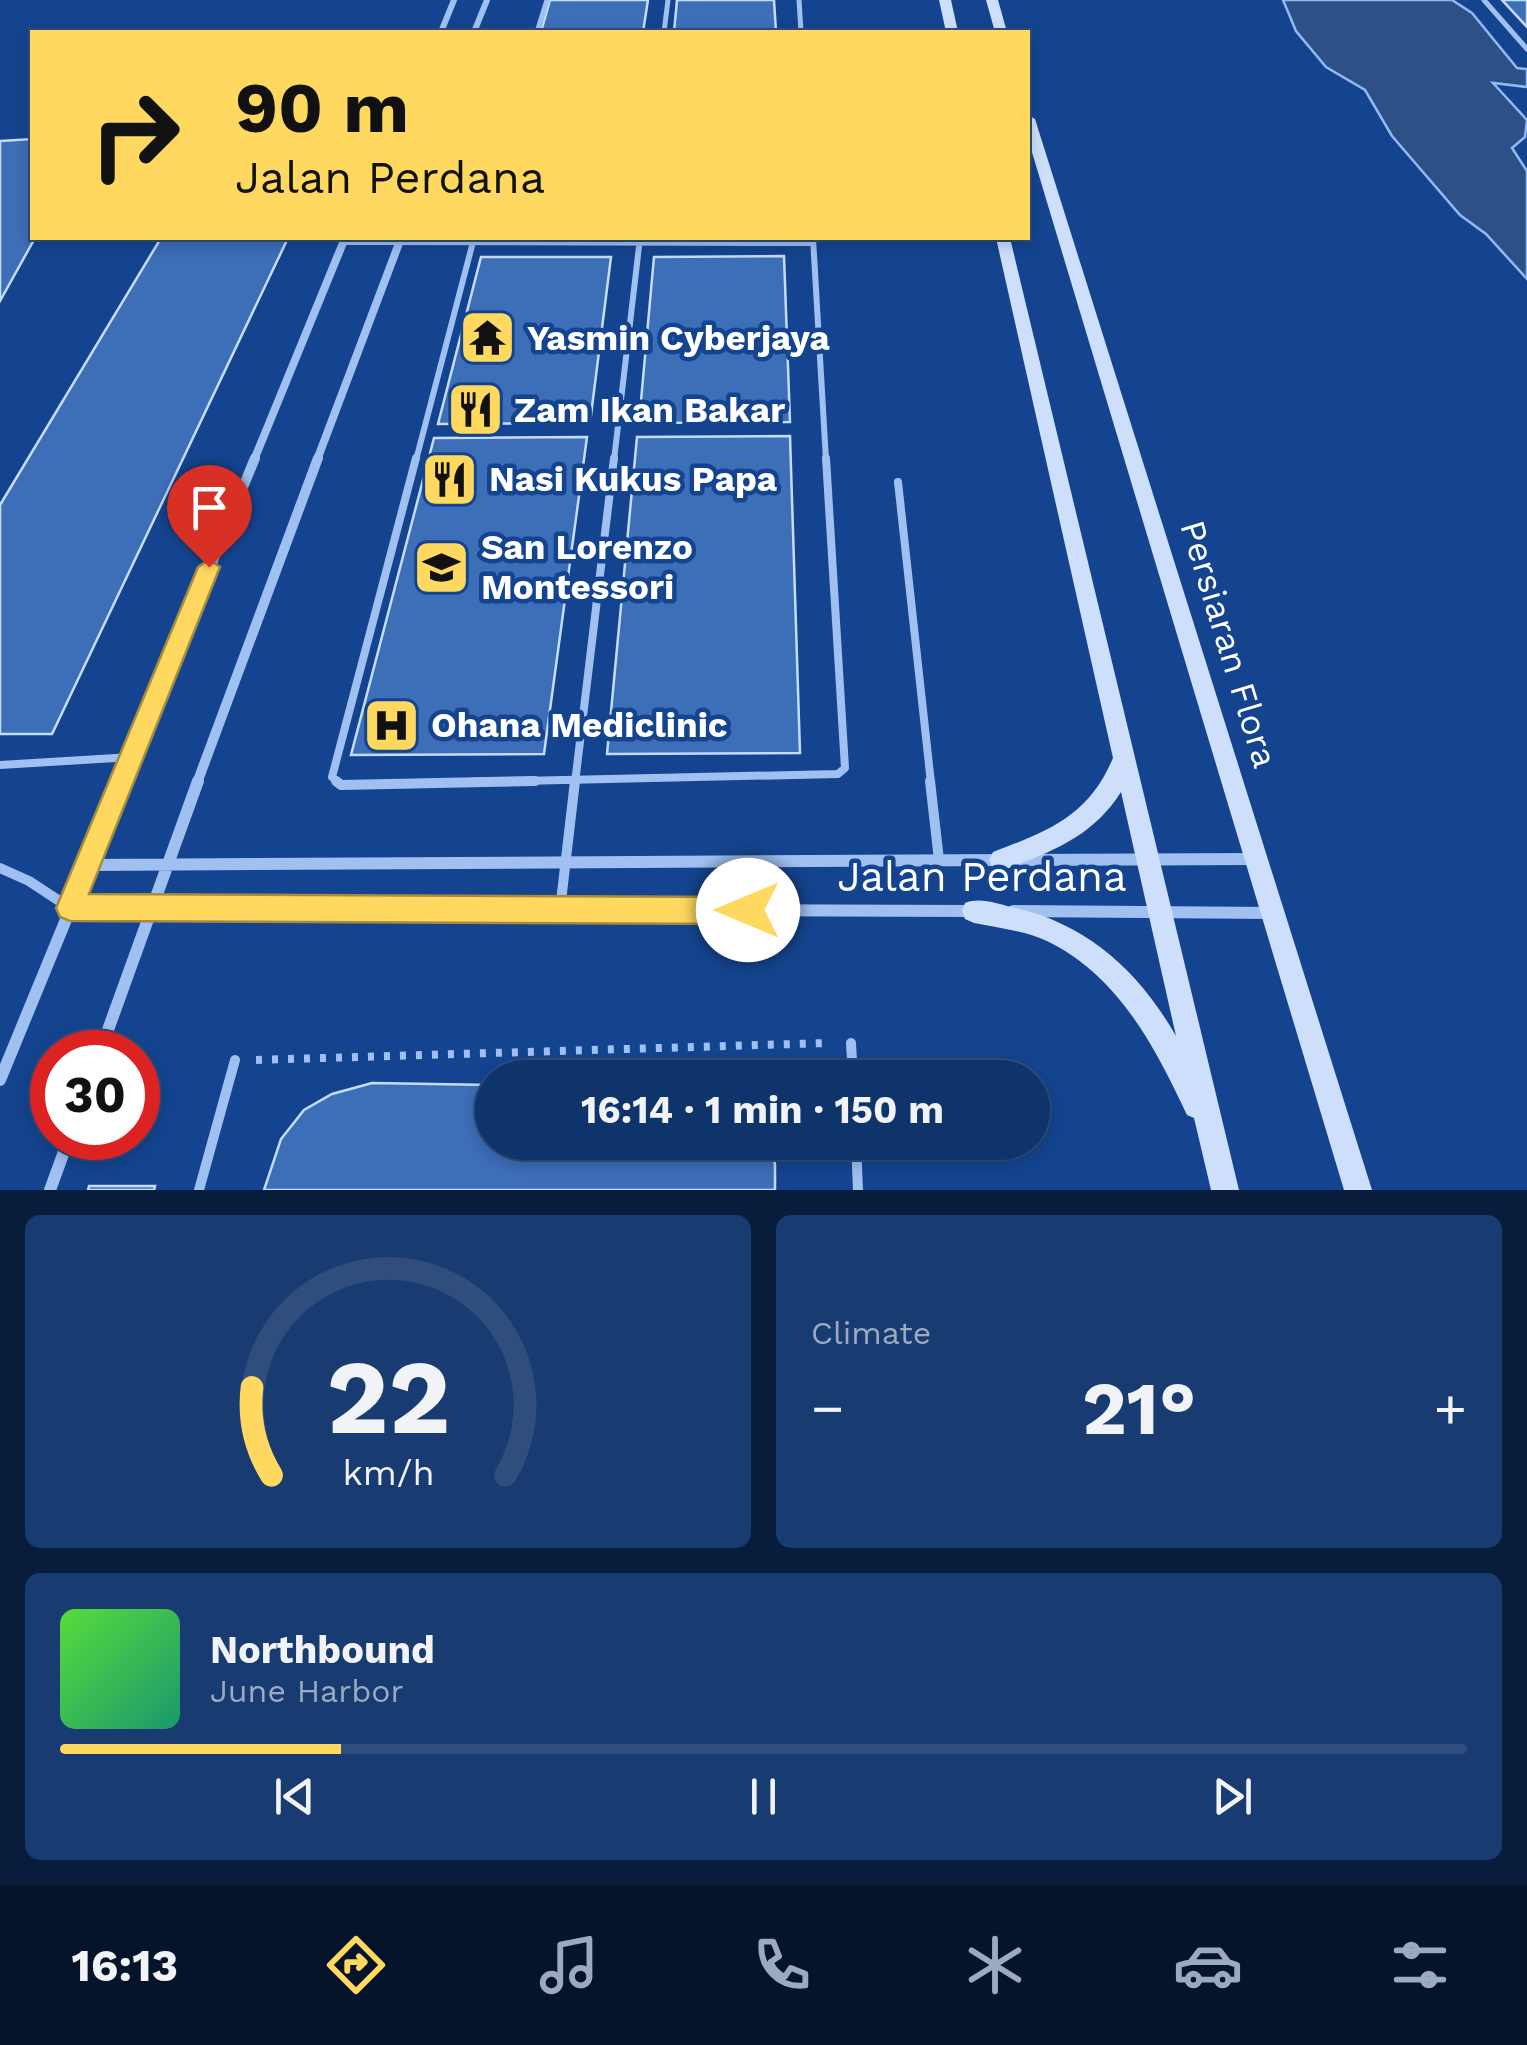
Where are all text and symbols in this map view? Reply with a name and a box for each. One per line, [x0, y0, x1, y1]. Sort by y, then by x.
text: 90 m [235, 67, 409, 149]
icon: right [70, 70, 200, 200]
text: Jalan Perdana [235, 151, 545, 204]
temple icon: Yasmin Cyberjaya [458, 308, 518, 368]
place label: Yasmin Cyberjaya [527, 317, 831, 359]
restaurant icon: Zam Ikan Bakar [445, 380, 505, 440]
place label: Zam Ikan Bakar [514, 389, 785, 431]
restaurant icon: Nasi Kukus Papa [420, 449, 480, 509]
place label: Nasi Kukus Papa [489, 458, 778, 500]
pin [167, 465, 252, 568]
icon: arrive [182, 480, 237, 535]
street label: Persiaran Flora [1171, 515, 1287, 773]
place label: San Lorenzo Montessori [481, 526, 693, 608]
school or university icon: San Lorenzo Montessori [412, 537, 472, 597]
hospital icon: Ohana Mediclinic [362, 695, 422, 755]
place label: Ohana Mediclinic [431, 704, 728, 746]
street label: Jalan Perdana [837, 852, 1127, 901]
position arrow [696, 858, 800, 962]
speed limit sign: 30 [30, 1030, 160, 1160]
text: 16:14 · 1 min · 150 m [581, 1088, 944, 1132]
text: Climate [811, 1314, 931, 1352]
text: 22 [326, 1336, 450, 1458]
text: 21° [1082, 1364, 1196, 1452]
text: − [811, 1376, 844, 1440]
text: + [1434, 1376, 1467, 1440]
text: km/h [342, 1452, 434, 1494]
text: Northbound [210, 1628, 435, 1672]
text: June Harbor [210, 1672, 404, 1710]
icon: previous [267, 1769, 322, 1824]
icon: pause [736, 1769, 791, 1824]
icon: next [1205, 1769, 1260, 1824]
icon: directions [321, 1930, 391, 2000]
icon: music [534, 1930, 604, 2000]
icon: phone [747, 1930, 817, 2000]
icon: climate [960, 1930, 1030, 2000]
icon: car [1173, 1930, 1243, 2000]
icon: filters [1385, 1930, 1455, 2000]
text: 16:13 [71, 1939, 178, 1992]

